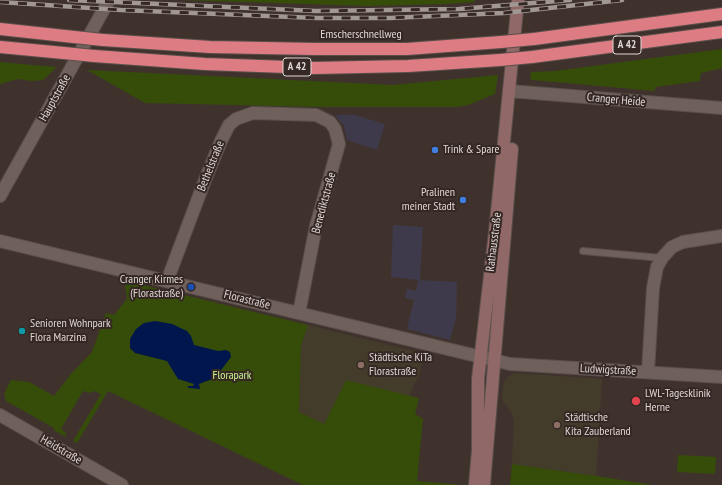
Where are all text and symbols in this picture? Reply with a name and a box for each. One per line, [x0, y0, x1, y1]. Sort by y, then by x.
street label: Emscherschnellweg [320, 28, 402, 42]
road number: A 42 [613, 36, 641, 54]
road number: A 42 [283, 58, 311, 76]
street label: Hauptstraße [36, 72, 74, 124]
street label: Cranger Heide [586, 90, 646, 110]
street label: Bethelstraße [194, 139, 228, 193]
place label: Trink & Spare [443, 143, 500, 157]
marker: Trink & Spare [430, 145, 440, 155]
street label: Benediktstraße [309, 171, 339, 235]
place label: Pralinen meiner Stadt [402, 186, 455, 214]
marker: Pralinen meiner Stadt [458, 195, 468, 205]
street label: Rathausstraße [483, 212, 505, 272]
place label: Cranger Kirmes (Florastraße) [120, 273, 183, 301]
marker: Cranger Kirmes (Florastraße) [186, 282, 196, 292]
street label: Florastraße [222, 287, 272, 313]
place label: Senioren Wohnpark Flora Marzina [30, 317, 111, 345]
marker: Senioren Wohnpark Flora Marzina [17, 326, 27, 336]
place label: Städtische KiTa Florastraße [369, 351, 432, 379]
marker: Städtische KiTa Florastraße [356, 360, 366, 370]
street label: Ludwigstraße [579, 361, 637, 379]
park label: Florapark [213, 369, 251, 383]
place label: LWL-Tagesklinik Herne [645, 387, 711, 415]
marker: LWL-Tagesklinik Herne [630, 395, 642, 407]
place label: Städtische Kita Zauberland [565, 411, 631, 439]
marker: Städtische Kita Zauberland [552, 420, 562, 430]
street label: Heidstraße [38, 432, 84, 468]

